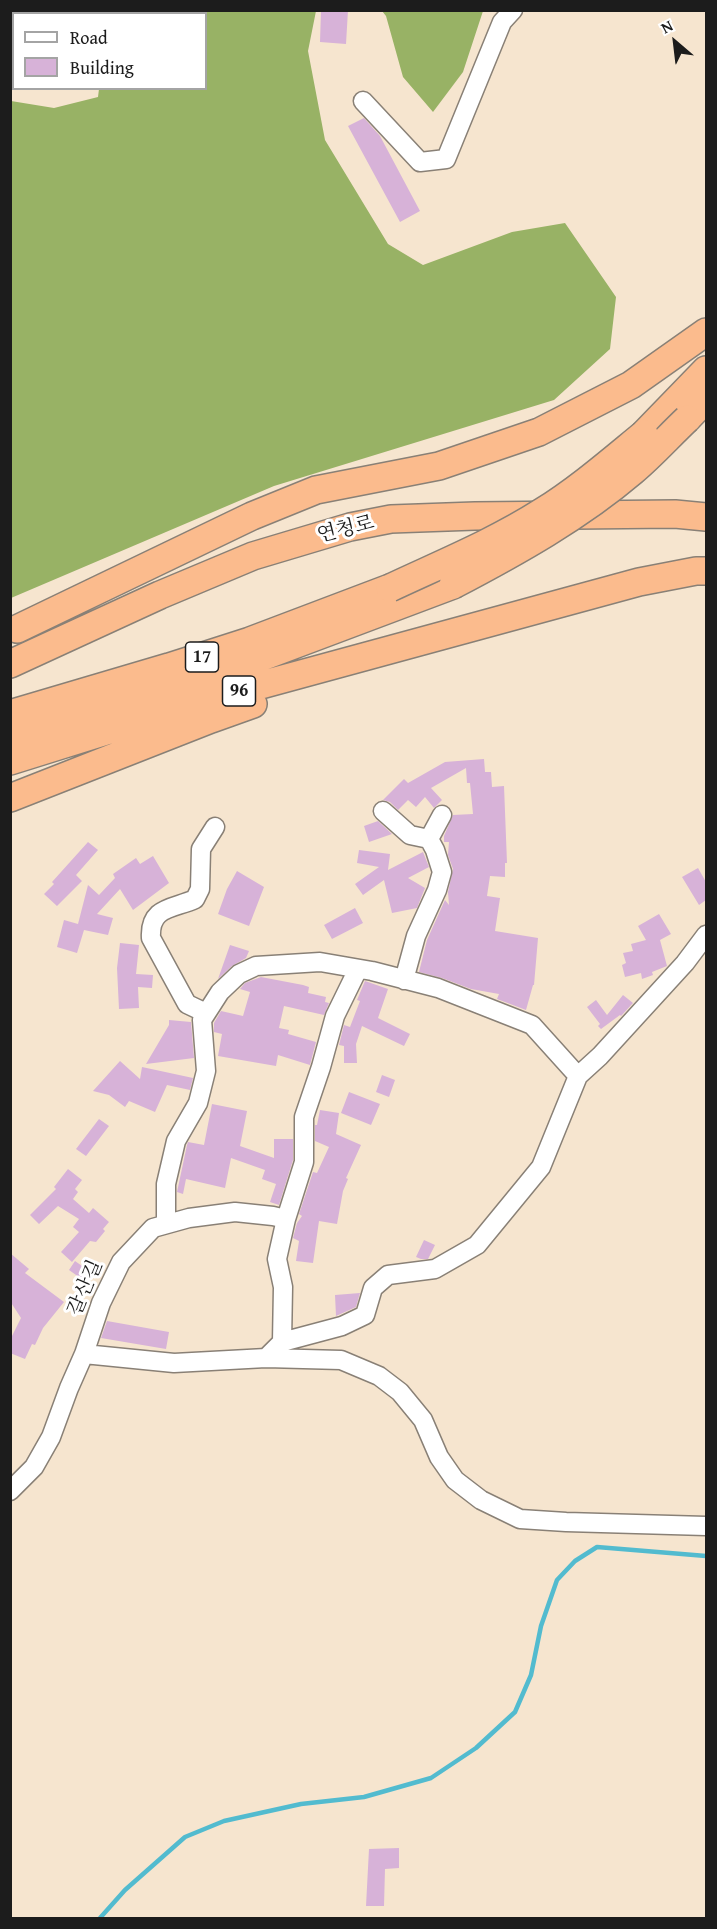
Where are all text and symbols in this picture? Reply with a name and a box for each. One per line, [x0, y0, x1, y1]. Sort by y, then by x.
legend [12, 12, 207, 90]
north arrow [645, 12, 705, 72]
text: N [656, 13, 677, 39]
text: Road [70, 24, 108, 51]
text: Building [70, 54, 134, 81]
street label: 연청로 [315, 511, 377, 549]
road number: 17 [186, 642, 218, 672]
road number: 96 [222, 676, 256, 706]
street label: 갈산길 [64, 1257, 108, 1319]

